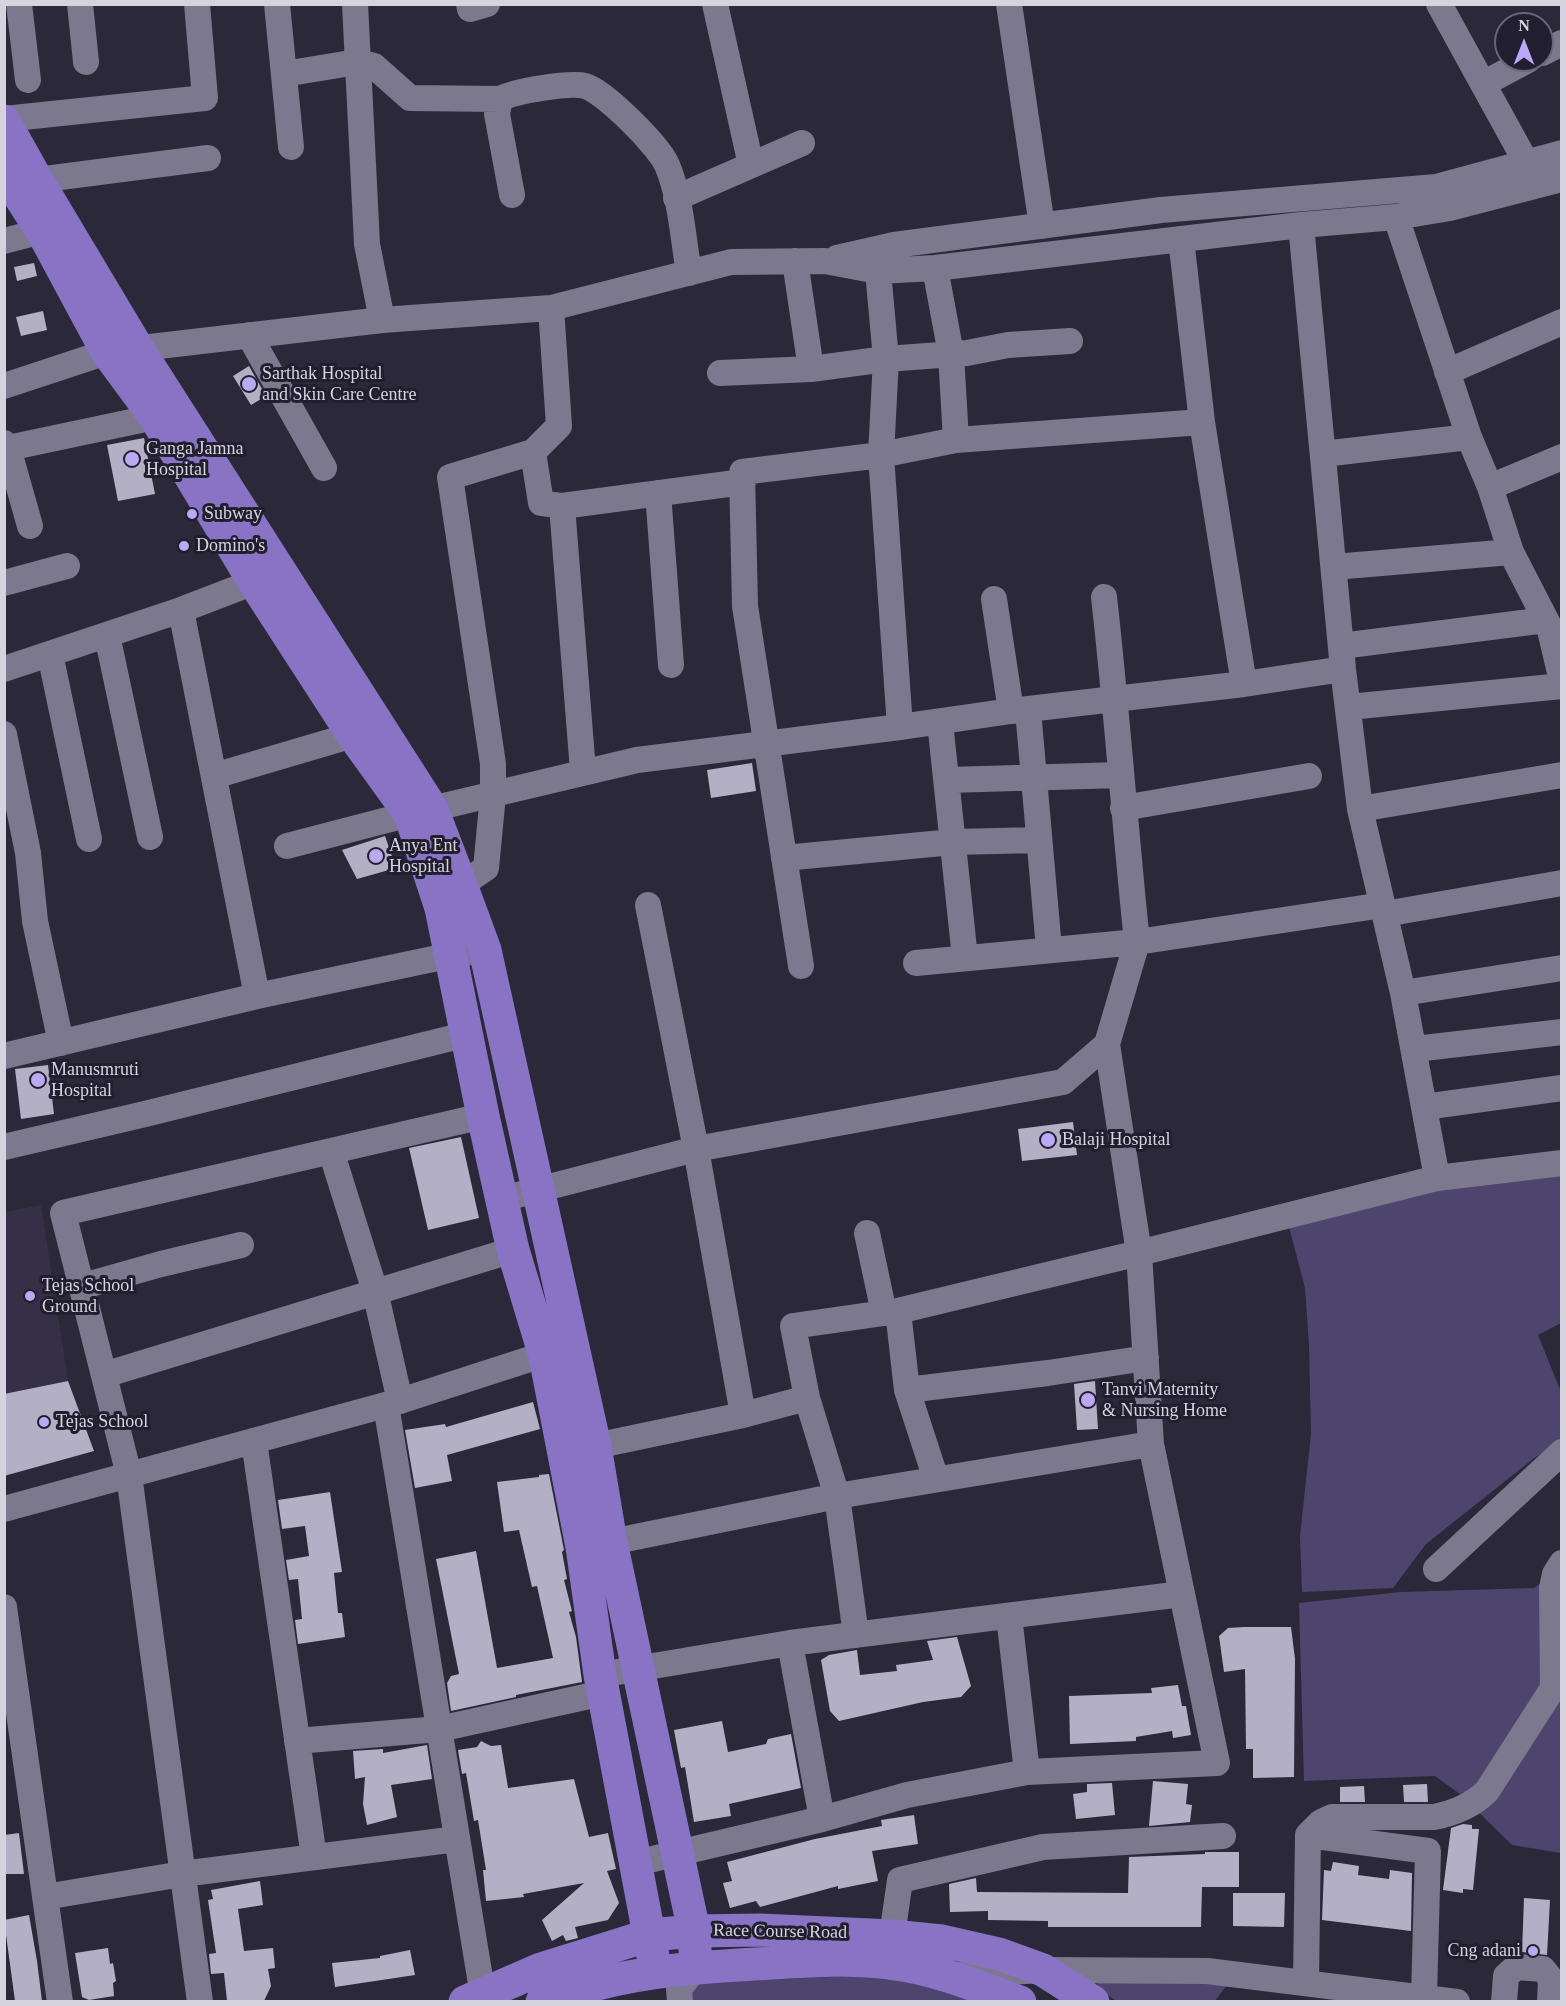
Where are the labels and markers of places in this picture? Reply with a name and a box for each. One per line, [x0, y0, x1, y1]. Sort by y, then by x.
place label: Sarthak Hospital and Skin Care Centre [262, 363, 416, 406]
marker: Sarthak Hospital and Skin Care Centre [240, 375, 258, 393]
place label: Ganga Jamna Hospital [146, 438, 243, 480]
marker: Ganga Jamna Hospital [123, 450, 141, 468]
place label: Subway [204, 503, 262, 525]
marker: Subway [185, 507, 199, 521]
place label: Domino's [196, 535, 265, 557]
marker: Domino's [177, 539, 191, 553]
place label: Anya Ent Hospital [389, 835, 457, 878]
marker: Anya Ent Hospital [367, 847, 385, 865]
place label: Manusmruti Hospital [51, 1059, 139, 1102]
marker: Manusmruti Hospital [29, 1071, 47, 1089]
place label: Balaji Hospital [1062, 1129, 1170, 1151]
marker: Balaji Hospital [1039, 1131, 1057, 1149]
place label: Tejas School Ground [42, 1275, 134, 1318]
marker: Tejas School Ground [23, 1289, 37, 1303]
place label: Tanvi Maternity & Nursing Home [1102, 1379, 1227, 1422]
marker: Tanvi Maternity & Nursing Home [1079, 1391, 1097, 1409]
place label: Tejas School [56, 1411, 148, 1433]
marker: Tejas School [37, 1415, 51, 1429]
place label: Cng adani [1448, 1940, 1521, 1962]
marker: Cng adani [1526, 1944, 1540, 1958]

